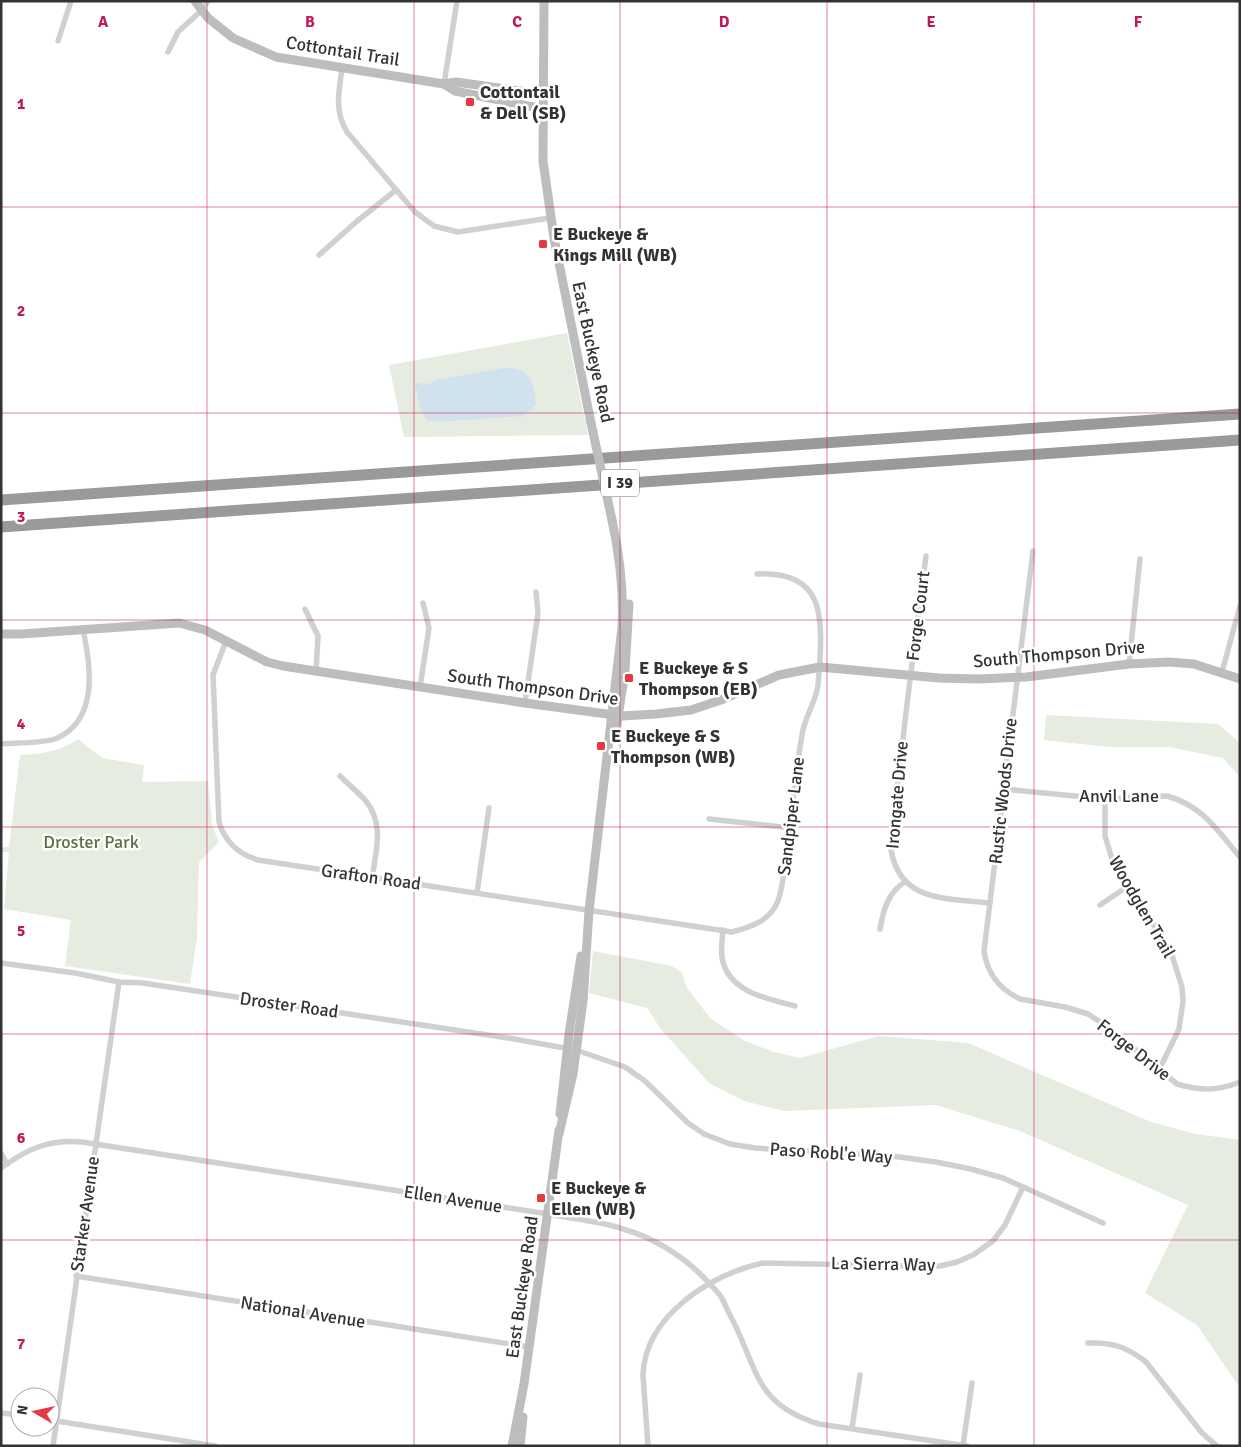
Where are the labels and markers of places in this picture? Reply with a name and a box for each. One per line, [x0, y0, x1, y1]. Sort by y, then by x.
place label: Cottontail & Dell (SB) [480, 81, 566, 124]
marker: Cottontail & Dell (SB) [464, 96, 476, 108]
place label: E Buckeye & Kings Mill (WB) [553, 223, 677, 266]
marker: E Buckeye & Kings Mill (WB) [537, 238, 549, 250]
place label: E Buckeye & S Thompson (EB) [639, 657, 758, 700]
marker: E Buckeye & S Thompson (EB) [623, 672, 635, 684]
place label: E Buckeye & S Thompson (WB) [611, 725, 736, 768]
marker: E Buckeye & S Thompson (WB) [595, 740, 607, 752]
place label: E Buckeye & Ellen (WB) [551, 1177, 646, 1220]
marker: E Buckeye & Ellen (WB) [535, 1192, 547, 1204]

